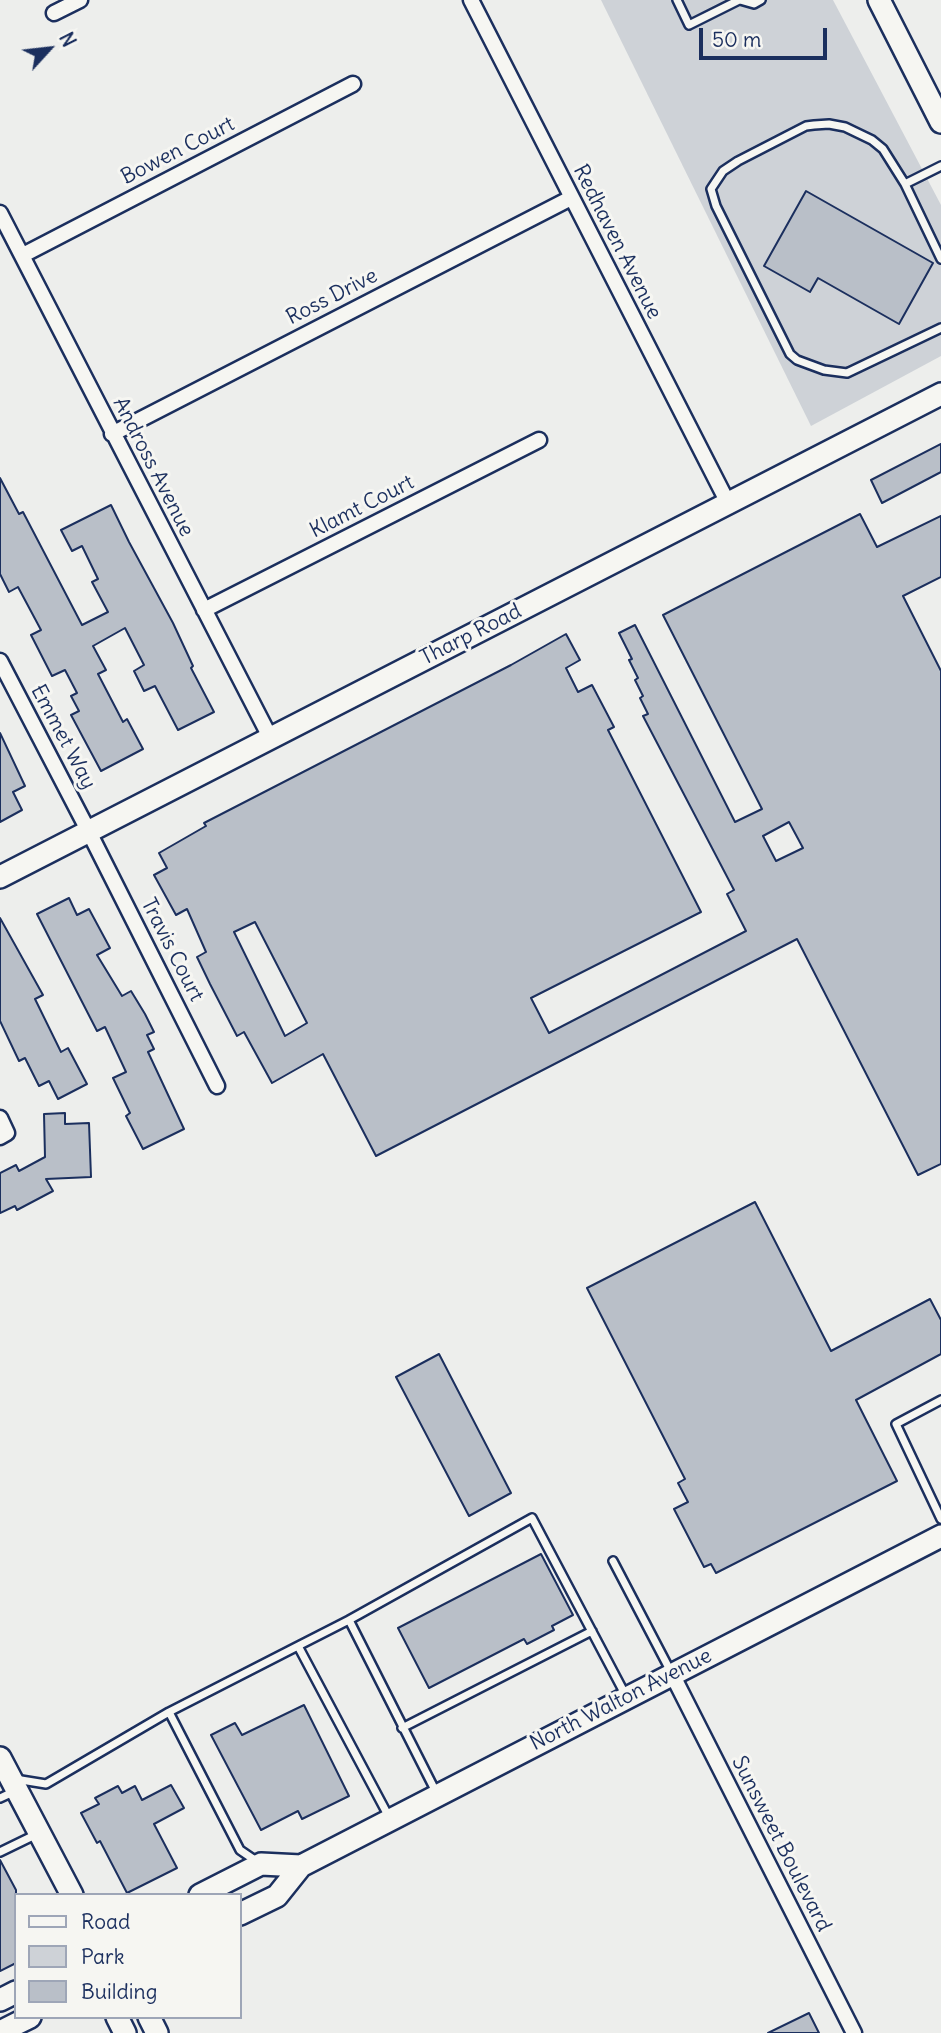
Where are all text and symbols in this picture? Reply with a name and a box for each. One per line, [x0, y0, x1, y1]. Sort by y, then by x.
north arrow [14, 14, 84, 84]
scale bar [703, 14, 831, 58]
text: 50 m [712, 26, 761, 53]
text: N [54, 28, 81, 51]
street label: Bowen Court [117, 112, 239, 190]
street label: Redhaven Avenue [567, 161, 667, 323]
street label: Ross Drive [282, 263, 382, 331]
street label: Andross Avenue [107, 393, 199, 541]
street label: Klamt Court [306, 470, 418, 544]
street label: Tharp Road [416, 599, 526, 671]
street label: Emmet Way [25, 680, 101, 794]
street label: Travis Court [135, 894, 209, 1006]
street label: North Walton Avenue [526, 1643, 716, 1757]
street label: Sunsweet Boulevard [726, 1752, 836, 1936]
legend [14, 1893, 242, 2019]
text: Road [81, 1908, 130, 1935]
text: Park [81, 1943, 124, 1970]
text: Building [81, 1978, 157, 2005]

